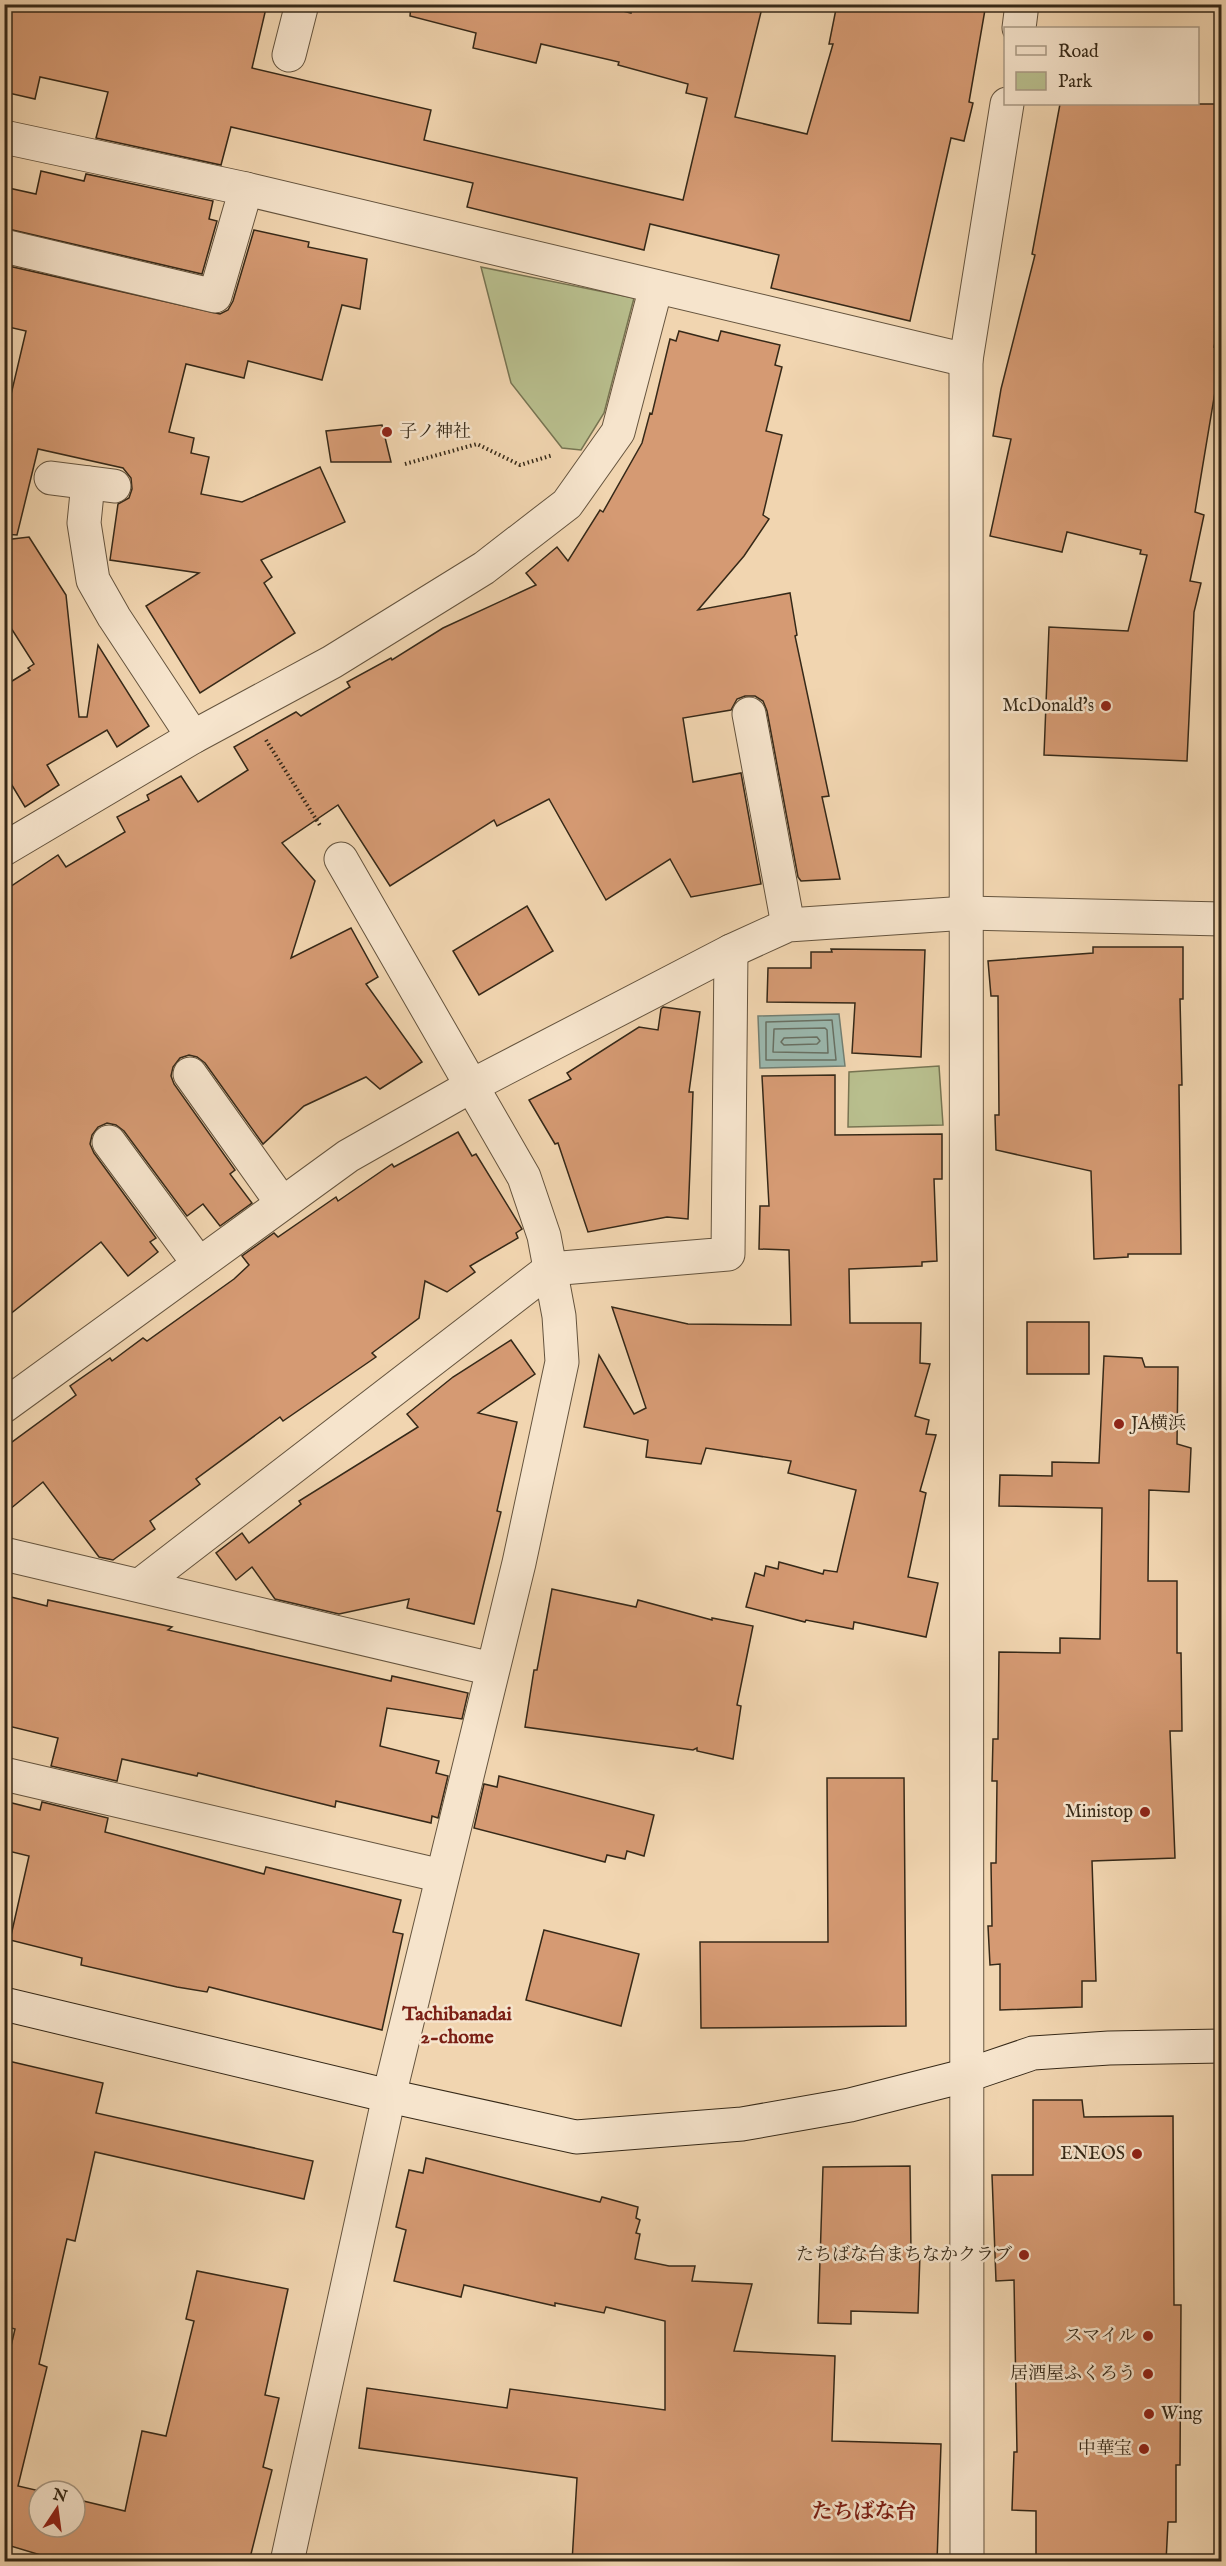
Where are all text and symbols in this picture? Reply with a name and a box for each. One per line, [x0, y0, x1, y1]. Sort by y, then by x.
legend [1004, 27, 1199, 105]
text: Road [1058, 41, 1099, 64]
text: Park [1058, 71, 1093, 94]
place label: 子ノ神社 [399, 421, 471, 444]
marker: 子ノ神社 [380, 425, 394, 439]
place label: McDonald's [1002, 695, 1094, 718]
marker: McDonald's [1099, 699, 1113, 713]
place label: JA横浜 [1129, 1413, 1186, 1436]
marker: JA横浜 [1112, 1417, 1126, 1431]
place label: Ministop [1065, 1801, 1133, 1824]
marker: Ministop [1138, 1805, 1152, 1819]
district label: Tachibanadai 2-chome [401, 2002, 512, 2050]
place label: ENEOS [1060, 2143, 1125, 2166]
marker: ENEOS [1130, 2147, 1144, 2161]
place label: たちばな台まちなかクラブ [796, 2244, 1012, 2267]
marker: たちばな台まちなかクラブ [1017, 2248, 1031, 2262]
place label: スマイル [1065, 2325, 1136, 2348]
marker: スマイル [1141, 2329, 1155, 2343]
place label: 居酒屋ふくろう [1010, 2363, 1136, 2386]
marker: 居酒屋ふくろう [1141, 2367, 1155, 2381]
place label: Wing [1161, 2403, 1203, 2426]
marker: Wing [1142, 2407, 1156, 2421]
place label: 中華宝 [1078, 2438, 1132, 2461]
marker: 中華宝 [1137, 2442, 1151, 2456]
north arrow [27, 2479, 87, 2539]
text: N [50, 2485, 69, 2508]
district label: たちばな台 [812, 2499, 917, 2526]

